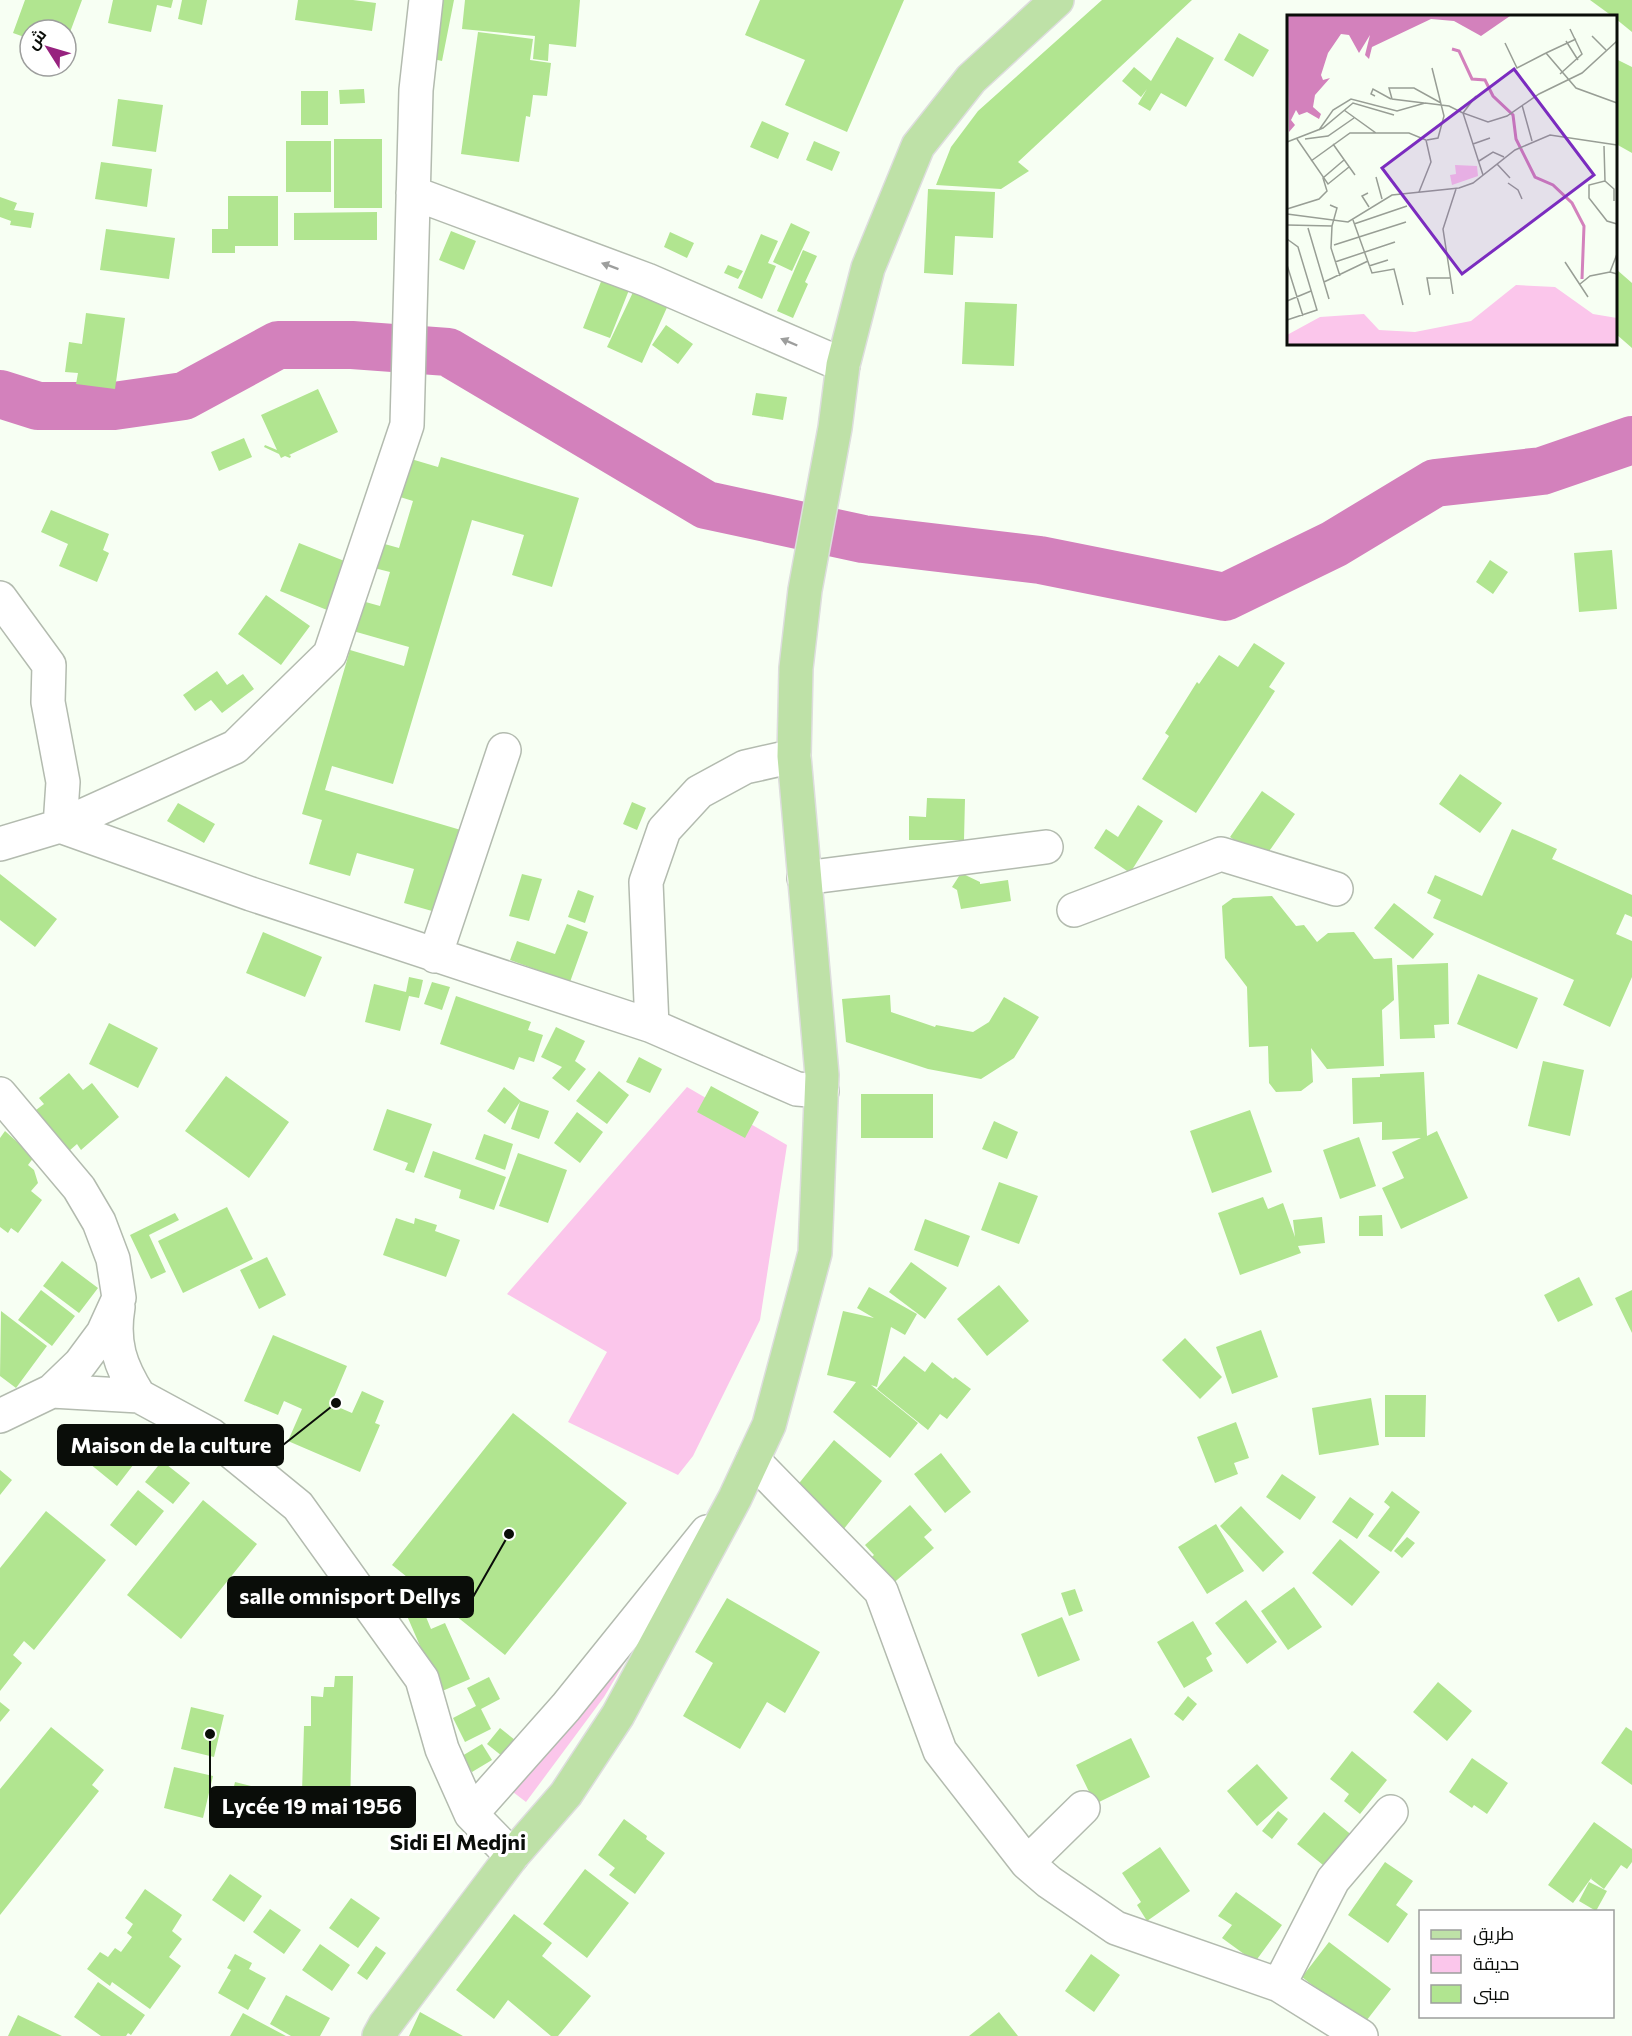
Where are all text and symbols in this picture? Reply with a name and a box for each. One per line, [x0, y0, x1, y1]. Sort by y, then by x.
inset map [1287, 15, 1617, 345]
north arrow [18, 18, 78, 78]
text: ش [22, 25, 50, 53]
one-way arrow [601, 260, 619, 270]
one-way arrow [780, 337, 798, 346]
callout: Maison de la culture [58, 1425, 283, 1465]
text: Maison de la culture [71, 1431, 271, 1458]
callout: salle omnisport Dellys [228, 1577, 473, 1617]
text: salle omnisport Dellys [239, 1582, 461, 1609]
callout: Lycée 19 mai 1956 [210, 1787, 415, 1827]
text: Lycée 19 mai 1956 [222, 1792, 402, 1819]
district label: Sidi El Medjni [390, 1828, 526, 1855]
legend [1419, 1910, 1614, 2018]
text: طريق [1473, 1922, 1514, 1946]
text: حديقة [1473, 1952, 1519, 1974]
text: مبنى [1473, 1982, 1510, 2005]

